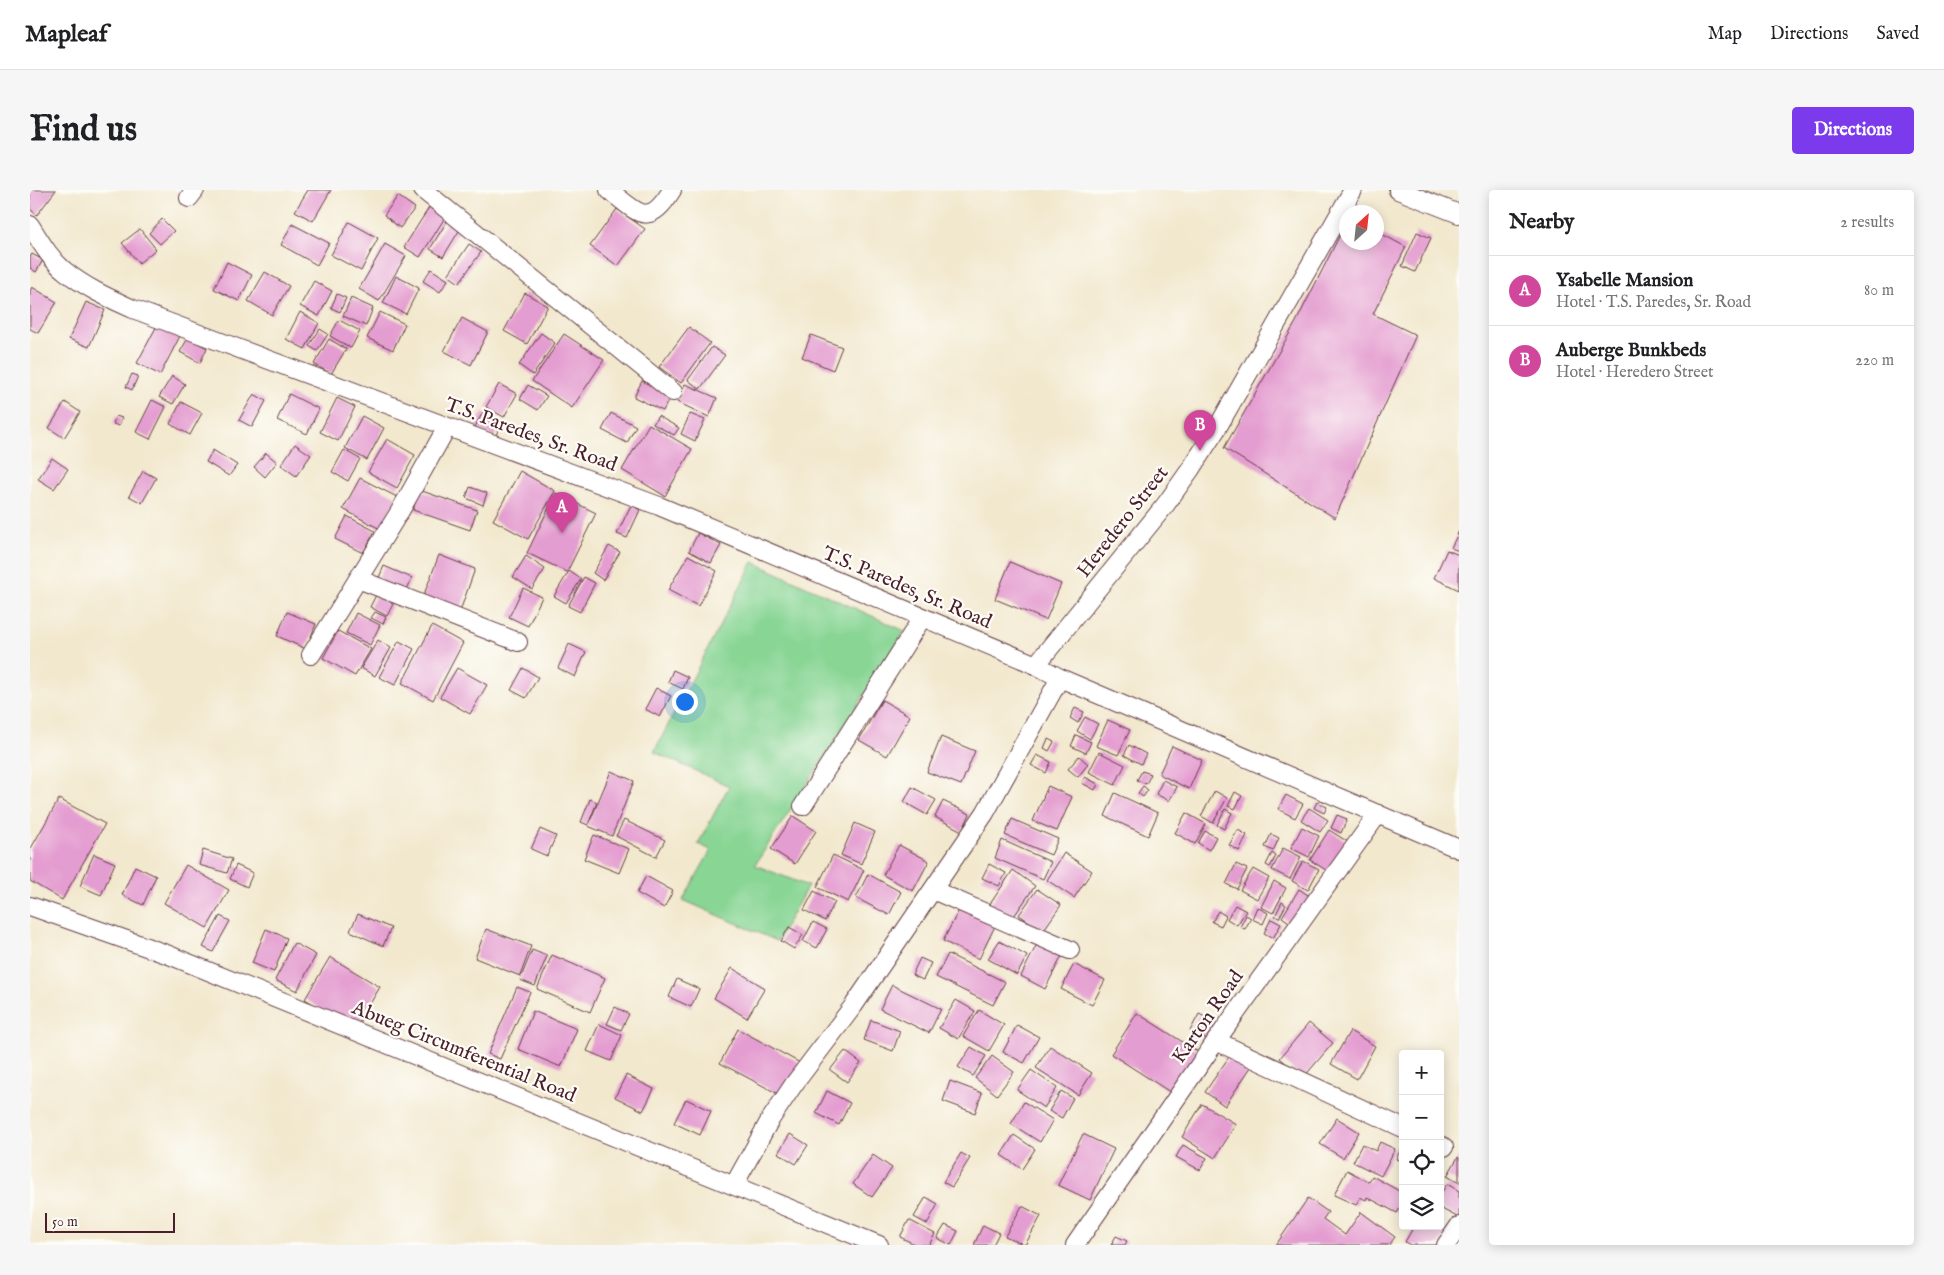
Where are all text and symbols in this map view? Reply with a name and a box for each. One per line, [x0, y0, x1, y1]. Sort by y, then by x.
text: Mapleaf [25, 19, 107, 50]
text: Map [1708, 23, 1742, 46]
text: Directions [1770, 23, 1848, 46]
text: Saved [1876, 23, 1919, 46]
button: Directions [1792, 107, 1914, 154]
text: Find us [30, 108, 137, 153]
north arrow [1339, 205, 1384, 250]
text: Nearby [1509, 209, 1574, 236]
text: 2 results [1840, 213, 1894, 233]
text: Ysabelle Mansion [1556, 269, 1693, 293]
text: A [1520, 281, 1530, 301]
text: 80 m [1864, 281, 1894, 301]
text: Hotel · T.S. Paredes, Sr. Road [1556, 293, 1751, 313]
text: Auberge Bunkbeds [1556, 339, 1706, 363]
text: B [1520, 351, 1530, 371]
text: 220 m [1855, 351, 1894, 371]
text: Hotel · Heredero Street [1556, 363, 1714, 383]
street label: T.S. Paredes, Sr. Road [441, 392, 621, 478]
pin: B [1184, 410, 1216, 451]
street label: Heredero Street [1072, 461, 1174, 583]
pin: A [546, 492, 578, 533]
street label: T.S. Paredes, Sr. Road [819, 541, 996, 635]
your location [672, 689, 698, 715]
street label: Karton Road [1167, 965, 1249, 1068]
street label: Abueg Circumferential Road [347, 995, 580, 1109]
map controls [1399, 1050, 1444, 1230]
button: + [1399, 1050, 1444, 1095]
button: − [1399, 1095, 1444, 1140]
button: locate [1399, 1140, 1444, 1185]
button: layers [1399, 1185, 1444, 1230]
scale bar [45, 1210, 175, 1233]
text: 50 m [52, 1213, 78, 1231]

